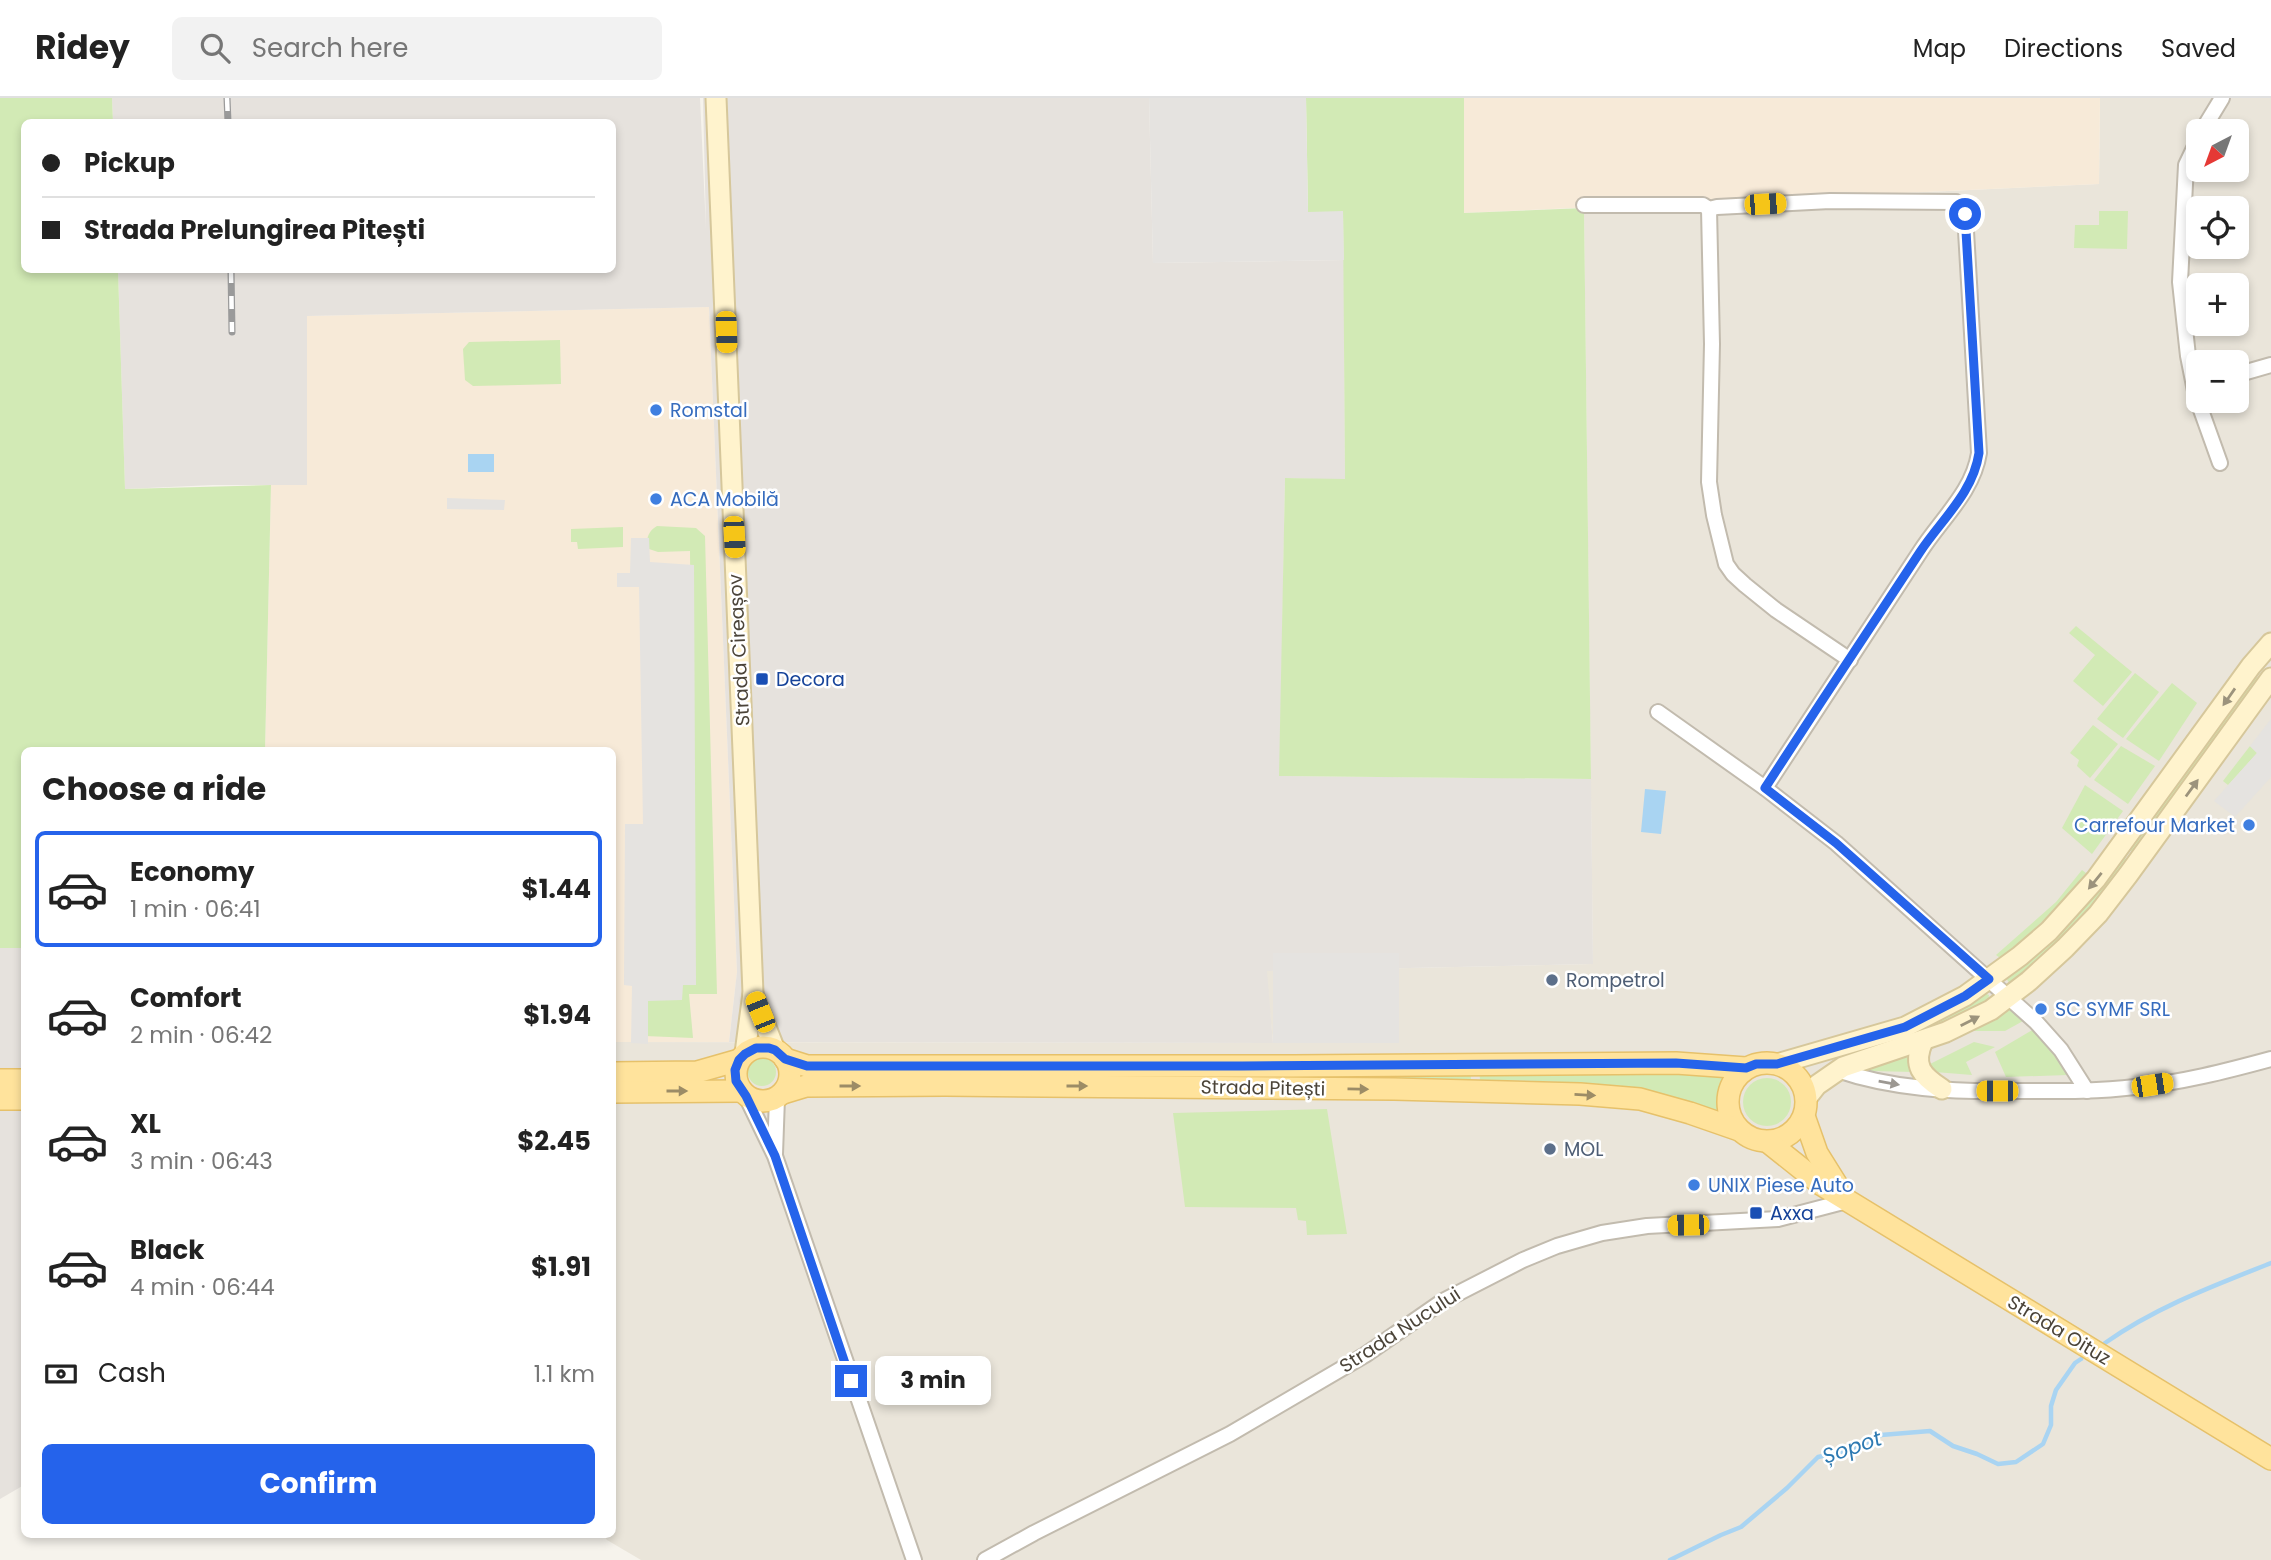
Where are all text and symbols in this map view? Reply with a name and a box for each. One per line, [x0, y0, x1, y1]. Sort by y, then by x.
search box [172, 17, 662, 80]
text: Ridey [35, 24, 130, 71]
icon: search [196, 29, 234, 67]
text: Search here [252, 30, 408, 66]
text: Map [1913, 32, 1966, 65]
text: Directions [2004, 32, 2123, 65]
text: Saved [2161, 32, 2236, 65]
north arrow [2186, 119, 2249, 182]
map controls [2186, 119, 2249, 413]
text: Pickup [84, 145, 175, 181]
car [1744, 192, 1787, 216]
button: locate [2186, 196, 2249, 259]
route start [1949, 198, 1981, 230]
text: Strada Prelungirea Pitești [84, 212, 425, 248]
button: + [2186, 273, 2249, 336]
car [715, 311, 738, 353]
button: − [2186, 350, 2249, 413]
place label: Romstal [670, 397, 748, 424]
marker: Romstal [648, 402, 664, 418]
place label: ACA Mobilă [670, 486, 779, 513]
marker: ACA Mobilă [648, 491, 664, 507]
car [723, 515, 746, 559]
street label: Strada Cireașov [722, 573, 756, 727]
place label: Decora [776, 666, 845, 693]
marker: Decora [754, 671, 770, 687]
one-way arrow [2222, 688, 2236, 706]
text: Choose a ride [42, 766, 266, 811]
one-way arrow [2185, 779, 2199, 797]
place label: Carrefour Market [2074, 812, 2235, 839]
marker: Carrefour Market [2241, 817, 2257, 833]
text: Economy [130, 854, 254, 890]
icon: car [46, 858, 109, 921]
text: $1.44 [522, 871, 591, 907]
one-way arrow [2087, 871, 2102, 889]
text: 1 min · 06:41 [130, 893, 261, 925]
place label: Rompetrol [1566, 967, 1665, 994]
marker: Rompetrol [1544, 972, 1560, 988]
text: Comfort [130, 980, 242, 1016]
icon: car [46, 984, 109, 1047]
car [743, 989, 778, 1035]
place label: SC SYMF SRL [2055, 996, 2170, 1023]
text: $1.94 [523, 997, 591, 1033]
marker: SC SYMF SRL [2033, 1001, 2049, 1017]
one-way arrow [1960, 1016, 1980, 1027]
text: 2 min · 06:42 [130, 1019, 272, 1051]
car [2130, 1071, 2175, 1099]
street label: Strada Pitești [1200, 1073, 1326, 1103]
one-way arrow [1878, 1078, 1900, 1089]
one-way arrow [839, 1080, 861, 1091]
one-way arrow [1067, 1080, 1089, 1092]
car [1977, 1081, 2019, 1102]
one-way arrow [1347, 1083, 1369, 1095]
one-way arrow [666, 1086, 688, 1097]
one-way arrow [1574, 1089, 1596, 1100]
text: XL [130, 1106, 161, 1142]
icon: car [46, 1110, 109, 1173]
text: $2.45 [517, 1123, 591, 1159]
place label: MOL [1564, 1136, 1604, 1163]
marker: MOL [1542, 1141, 1558, 1157]
text: 3 min · 06:43 [130, 1145, 273, 1177]
place label: UNIX Piese Auto [1708, 1172, 1854, 1199]
marker: UNIX Piese Auto [1686, 1177, 1702, 1193]
place label: Axxa [1770, 1200, 1814, 1227]
marker: Axxa [1748, 1205, 1764, 1221]
car [1667, 1214, 1710, 1236]
text: Black [130, 1232, 204, 1268]
icon: car [46, 1236, 109, 1299]
text: $1.91 [531, 1249, 591, 1285]
text: 4 min · 06:44 [130, 1271, 275, 1303]
street label: Strada Nucului [1334, 1281, 1466, 1379]
street label: Strada Oituz [2002, 1289, 2116, 1371]
icon: cash [42, 1355, 80, 1393]
text: Cash [98, 1355, 166, 1391]
callout: 3 min [876, 1356, 991, 1406]
text: 1.1 km [534, 1358, 595, 1390]
text: 3 min [900, 1364, 966, 1396]
route end [835, 1365, 867, 1397]
water label: Șopot [1818, 1423, 1886, 1471]
button: Confirm [42, 1444, 595, 1524]

